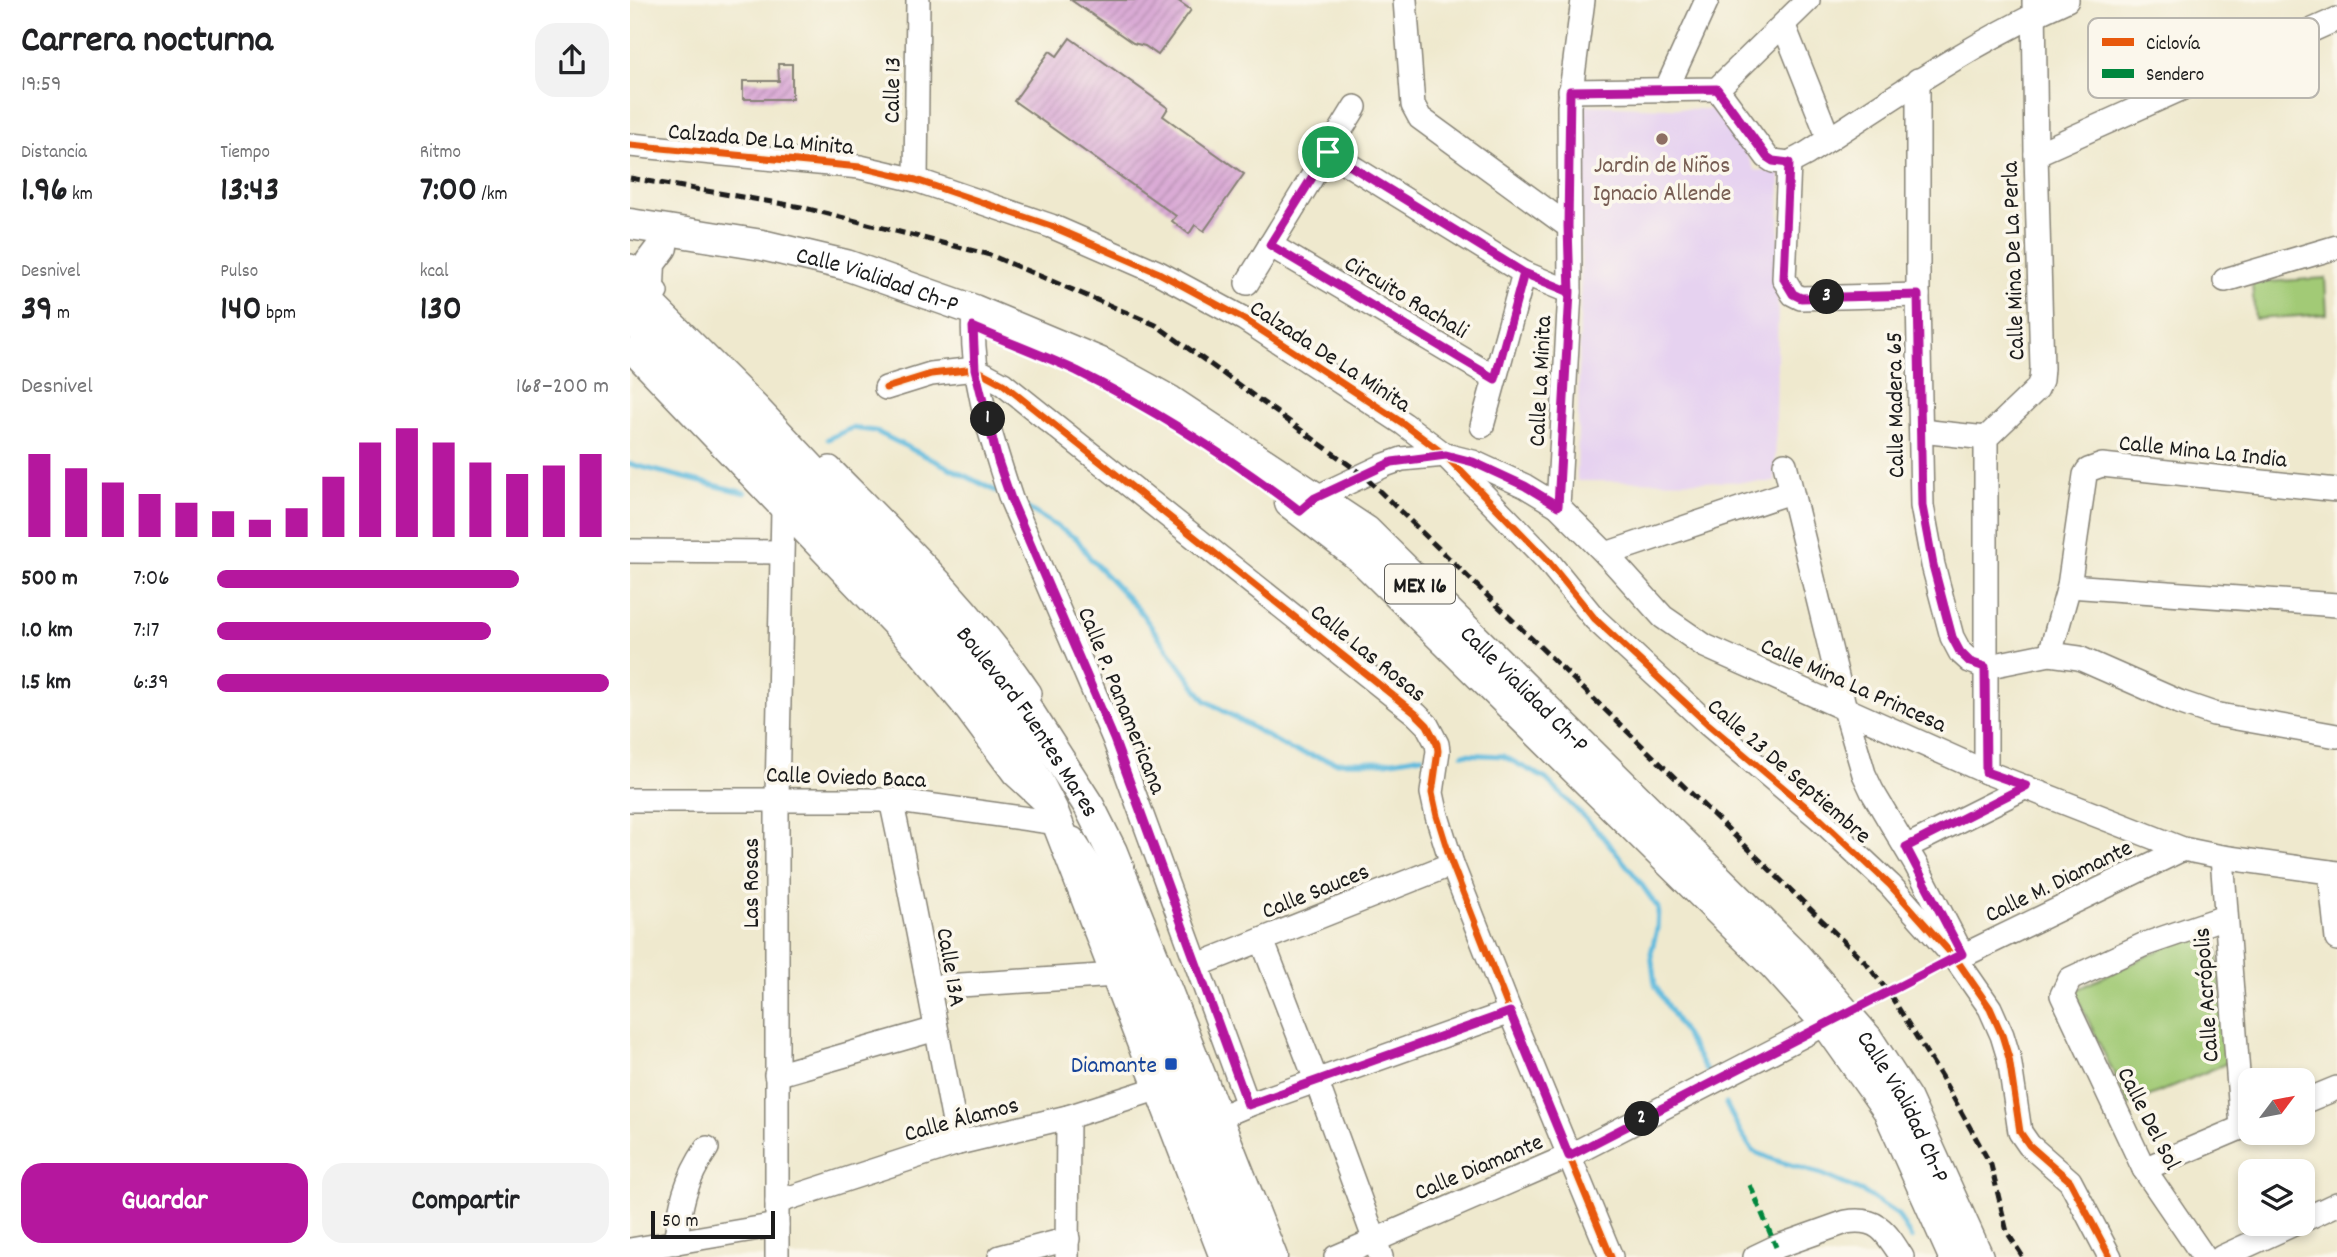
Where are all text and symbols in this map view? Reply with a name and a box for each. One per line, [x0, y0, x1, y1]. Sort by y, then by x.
text: Carrera nocturna [21, 15, 273, 70]
legend [2088, 18, 2319, 98]
button: share [535, 23, 609, 97]
text: Ciclovía [2146, 32, 2201, 59]
street label: Calle 13 [876, 57, 912, 124]
text: Sendero [2146, 63, 2204, 90]
text: 19:59 [21, 69, 62, 102]
street label: Calzada De La Minita [666, 116, 856, 166]
pin [1298, 122, 1358, 182]
marker: Jardin de Niños Ignacio Allende [1654, 131, 1670, 147]
icon: arrive [1309, 133, 1347, 171]
text: Distancia [21, 140, 87, 167]
text: Tiempo [220, 140, 270, 167]
text: Ritmo [420, 140, 461, 167]
place label: Jardin de Niños Ignacio Allende [1593, 150, 1731, 212]
street label: Calle Mina De La Perla [1995, 160, 2035, 361]
text: 1.96 [21, 167, 68, 217]
text: 13:43 [220, 167, 279, 217]
text: 7:00 [420, 167, 477, 217]
text: km [68, 182, 93, 209]
text: /km [477, 182, 508, 209]
street label: Calle Vialidad Ch-P [792, 240, 963, 323]
street label: Circuito Rachali [1337, 248, 1474, 349]
text: Desnivel [21, 259, 80, 286]
text: Pulso [220, 259, 258, 286]
text: kcal [420, 259, 449, 286]
pin: 3 [1810, 280, 1844, 314]
text: 3 [1822, 283, 1831, 310]
text: 39 [21, 286, 53, 336]
text: 140 [220, 286, 262, 336]
text: 130 [420, 286, 462, 336]
street label: Calzada De La Minita [1242, 293, 1417, 423]
text: m [53, 301, 70, 328]
text: bpm [262, 301, 296, 328]
street label: Calle La Minita [1522, 314, 1562, 448]
street label: Calle Madera 65 [1879, 332, 1915, 478]
text: Desnivel [21, 371, 93, 404]
text: 168–200 m [516, 371, 609, 404]
pin: 1 [970, 402, 1006, 436]
text: 1 [985, 405, 990, 432]
street label: Calle Mina La India [2117, 427, 2289, 479]
text: 500 m [21, 563, 78, 596]
text: 7:06 [133, 563, 169, 596]
road number: MEX 16 [1385, 564, 1455, 604]
street label: Calle Las Rosas [1302, 597, 1433, 712]
street label: Calle P. Panamericana [1067, 602, 1174, 800]
text: 1.0 km [21, 615, 73, 648]
text: 7:17 [133, 615, 159, 648]
street label: Calle Vialidad Ch-P [1451, 619, 1595, 762]
street label: Boulevard Fuentes Mares [946, 620, 1106, 824]
street label: Calle Mina La Princesa [1754, 630, 1952, 743]
text: 1.5 km [21, 667, 71, 700]
text: 6:39 [133, 667, 169, 700]
street label: Calle 23 De Septiembre [1698, 691, 1878, 853]
street label: Calle Oviedo Baca [765, 759, 927, 799]
street label: Calle M. Diamante [1980, 832, 2139, 933]
street label: Las Rosas [736, 838, 770, 928]
street label: Calle Sauces [1257, 856, 1375, 930]
street label: Calle 13A [925, 925, 973, 1010]
street label: Calle Acrópolis [2186, 926, 2230, 1063]
street label: Calle Vialidad Ch-P [1847, 1024, 1956, 1189]
place label: Diamante [1071, 1050, 1157, 1084]
marker: Diamante [1163, 1056, 1179, 1072]
street label: Calle Del Sol [2107, 1062, 2188, 1177]
north arrow [2238, 1068, 2315, 1144]
map controls [2238, 1068, 2315, 1236]
street label: Calle Álamos [901, 1089, 1023, 1152]
pin: 2 [1625, 1102, 1660, 1136]
text: 2 [1637, 1105, 1646, 1132]
street label: Calle Diamante [1410, 1126, 1549, 1211]
button: layers [2238, 1159, 2315, 1236]
button: Guardar [21, 1163, 308, 1243]
button: Compartir [322, 1163, 609, 1243]
scale bar [651, 1208, 775, 1240]
text: 50 m [662, 1209, 699, 1236]

